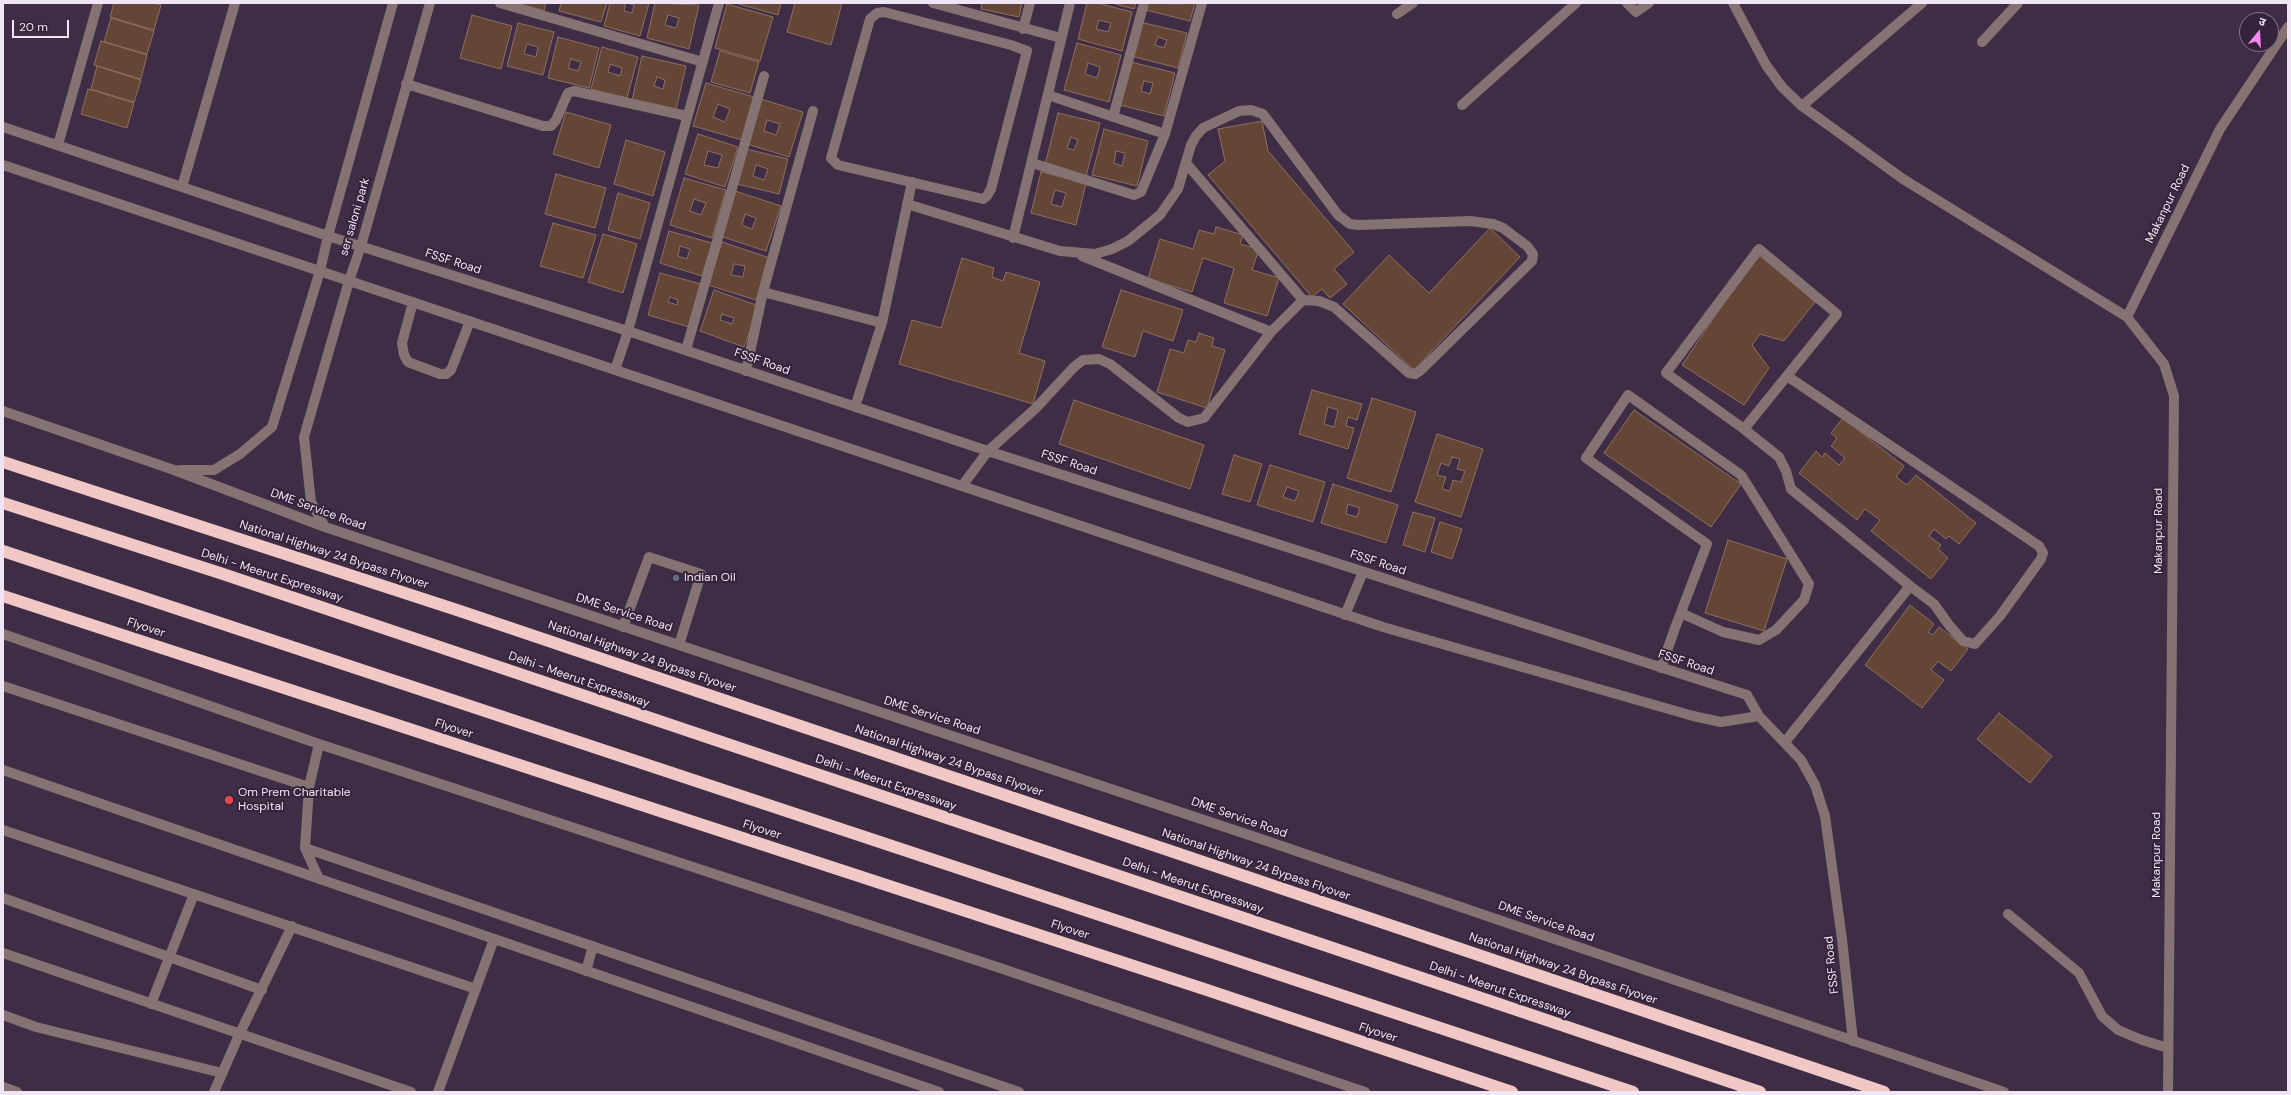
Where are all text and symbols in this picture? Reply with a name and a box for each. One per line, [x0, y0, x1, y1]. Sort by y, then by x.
scale bar [14, 12, 71, 38]
north arrow [2239, 12, 2279, 52]
text: उ [2257, 14, 2268, 29]
text: 20 m [19, 19, 48, 35]
street label: Makanpur Road [2143, 162, 2193, 246]
street label: ser saloni park [337, 176, 373, 258]
street label: FSSF Road [423, 246, 483, 278]
street label: FSSF Road [732, 346, 792, 378]
street label: FSSF Road [1039, 447, 1099, 479]
street label: DME Service Road [268, 486, 368, 534]
street label: Makanpur Road [2152, 488, 2166, 574]
street label: National Highway 24 Bypass Flyover [238, 518, 430, 592]
street label: Delhi - Meerut Expressway [199, 546, 345, 606]
street label: FSSF Road [1348, 547, 1408, 579]
place label: Indian Oil [684, 571, 736, 585]
marker: Indian Oil [671, 573, 681, 583]
street label: DME Service Road [574, 591, 674, 635]
street label: Flyover [125, 615, 167, 641]
street label: National Highway 24 Bypass Flyover [546, 618, 738, 696]
street label: FSSF Road [1656, 647, 1716, 679]
street label: Delhi - Meerut Expressway [507, 649, 651, 711]
street label: DME Service Road [882, 694, 982, 738]
street label: Flyover [433, 716, 475, 742]
street label: National Highway 24 Bypass Flyover [853, 722, 1045, 800]
street label: Delhi - Meerut Expressway [814, 752, 958, 814]
place label: Om Prem Charitable Hospital [238, 786, 351, 814]
marker: Om Prem Charitable Hospital [223, 794, 235, 806]
street label: DME Service Road [1189, 795, 1289, 841]
street label: Makanpur Road [2150, 812, 2164, 898]
street label: Flyover [741, 817, 783, 843]
street label: National Highway 24 Bypass Flyover [1160, 826, 1352, 904]
street label: Delhi - Meerut Expressway [1121, 855, 1265, 917]
street label: DME Service Road [1496, 899, 1596, 945]
street label: Flyover [1049, 917, 1091, 943]
street label: National Highway 24 Bypass Flyover [1467, 930, 1659, 1008]
street label: FSSF Road [1822, 935, 1842, 995]
street label: Delhi - Meerut Expressway [1428, 959, 1572, 1021]
street label: Flyover [1357, 1020, 1399, 1046]

